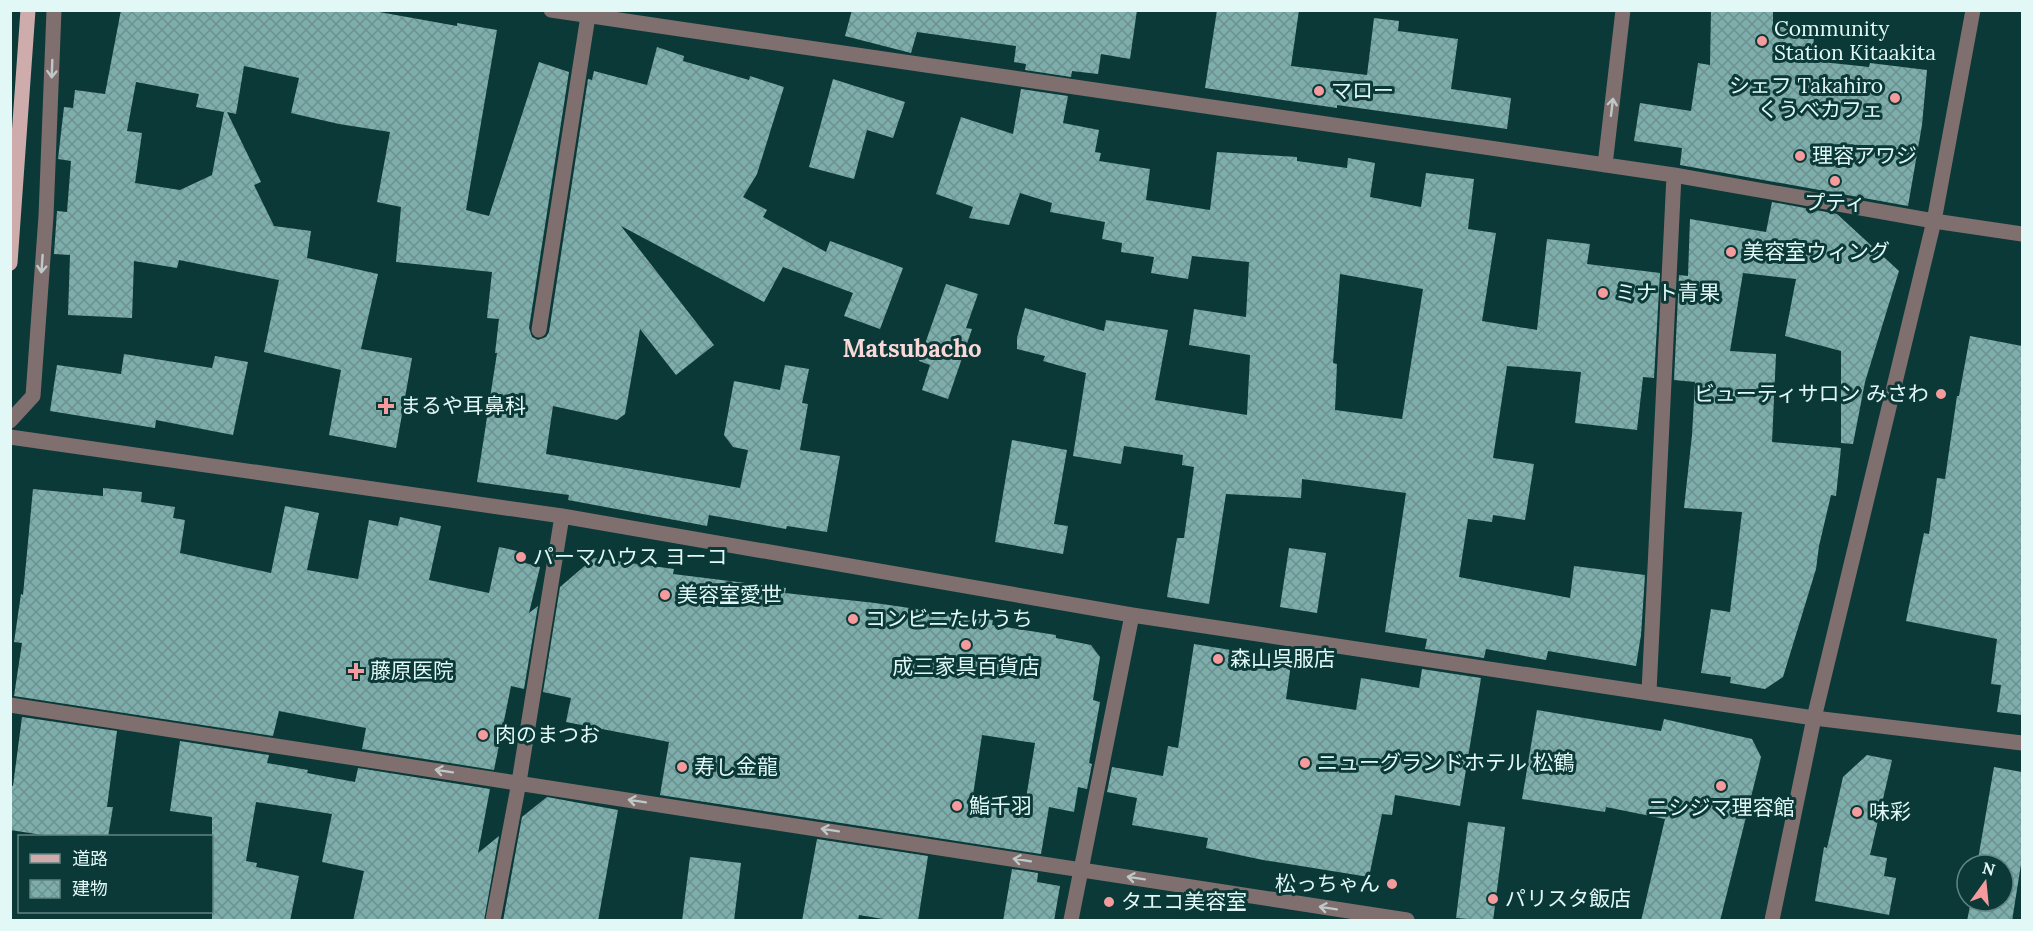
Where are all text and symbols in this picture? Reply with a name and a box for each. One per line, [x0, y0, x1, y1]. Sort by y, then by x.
place label: Community Station Kitaakita [1774, 15, 1936, 66]
marker: Community Station Kitaakita [1755, 34, 1769, 48]
one-way arrow [46, 58, 57, 78]
place label: シェフ Takahiro くうべカフェ [1729, 72, 1883, 123]
place label: マロー [1331, 77, 1394, 104]
marker: マロー [1312, 84, 1326, 98]
marker: シェフ Takahiro くうべカフェ [1888, 91, 1902, 105]
one-way arrow [1607, 97, 1618, 117]
place label: 理容アワジ [1812, 142, 1917, 169]
marker: 理容アワジ [1793, 149, 1807, 163]
marker: プティ [1828, 174, 1842, 188]
place label: プティ [1804, 189, 1866, 216]
place label: 美容室ウィング [1743, 238, 1890, 265]
marker: 美容室ウィング [1724, 245, 1738, 259]
one-way arrow [37, 253, 48, 273]
place label: ミナト青果 [1615, 279, 1720, 306]
marker: ミナト青果 [1596, 286, 1610, 300]
district label: Matsubacho [842, 333, 982, 364]
place label: ビューティサロン みさわ [1694, 380, 1929, 407]
marker: ビューティサロン みさわ [1934, 387, 1948, 401]
place label: まるや耳鼻科 [400, 392, 526, 419]
marker: まるや耳鼻科 [377, 397, 395, 415]
place label: パーマハウス ヨーコ [533, 543, 728, 570]
marker: パーマハウス ヨーコ [514, 550, 528, 564]
place label: 美容室愛世 [677, 581, 782, 608]
marker: 美容室愛世 [658, 588, 672, 602]
place label: コンビニたけうち [865, 605, 1033, 632]
marker: コンビニたけうち [846, 612, 860, 626]
marker: 成三家具百貨店 [959, 638, 973, 652]
place label: 森山呉服店 [1230, 645, 1335, 672]
marker: 森山呉服店 [1211, 652, 1225, 666]
place label: 成三家具百貨店 [893, 653, 1040, 680]
place label: 藤原医院 [370, 657, 454, 684]
marker: 藤原医院 [347, 662, 365, 680]
place label: 肉のまつお [495, 721, 600, 748]
marker: 肉のまつお [476, 728, 490, 742]
place label: ニューグランドホテル 松鶴 [1317, 749, 1575, 776]
place label: 寿し金龍 [694, 753, 778, 780]
marker: ニューグランドホテル 松鶴 [1298, 756, 1312, 770]
marker: 寿し金龍 [675, 760, 689, 774]
one-way arrow [435, 766, 455, 777]
marker: ニシジマ理容館 [1714, 779, 1728, 793]
place label: 鮨千羽 [969, 792, 1032, 819]
place label: ニシジマ理容館 [1648, 794, 1795, 821]
one-way arrow [628, 795, 647, 806]
place label: 味彩 [1869, 798, 1911, 825]
marker: 鮨千羽 [950, 799, 964, 813]
marker: 味彩 [1850, 805, 1864, 819]
one-way arrow [820, 825, 840, 836]
legend [18, 835, 213, 913]
text: 道路 [72, 847, 108, 870]
north arrow [1955, 853, 2015, 913]
one-way arrow [1013, 855, 1033, 866]
text: N [1980, 857, 1997, 880]
place label: 松っちゃん [1275, 870, 1380, 897]
one-way arrow [1126, 872, 1146, 883]
text: 建物 [72, 877, 108, 900]
marker: 松っちゃん [1385, 877, 1399, 891]
place label: パリスタ飯店 [1505, 885, 1631, 912]
place label: タエコ美容室 [1121, 888, 1247, 915]
marker: パリスタ飯店 [1486, 892, 1500, 906]
marker: タエコ美容室 [1102, 895, 1116, 909]
one-way arrow [1319, 903, 1339, 914]

